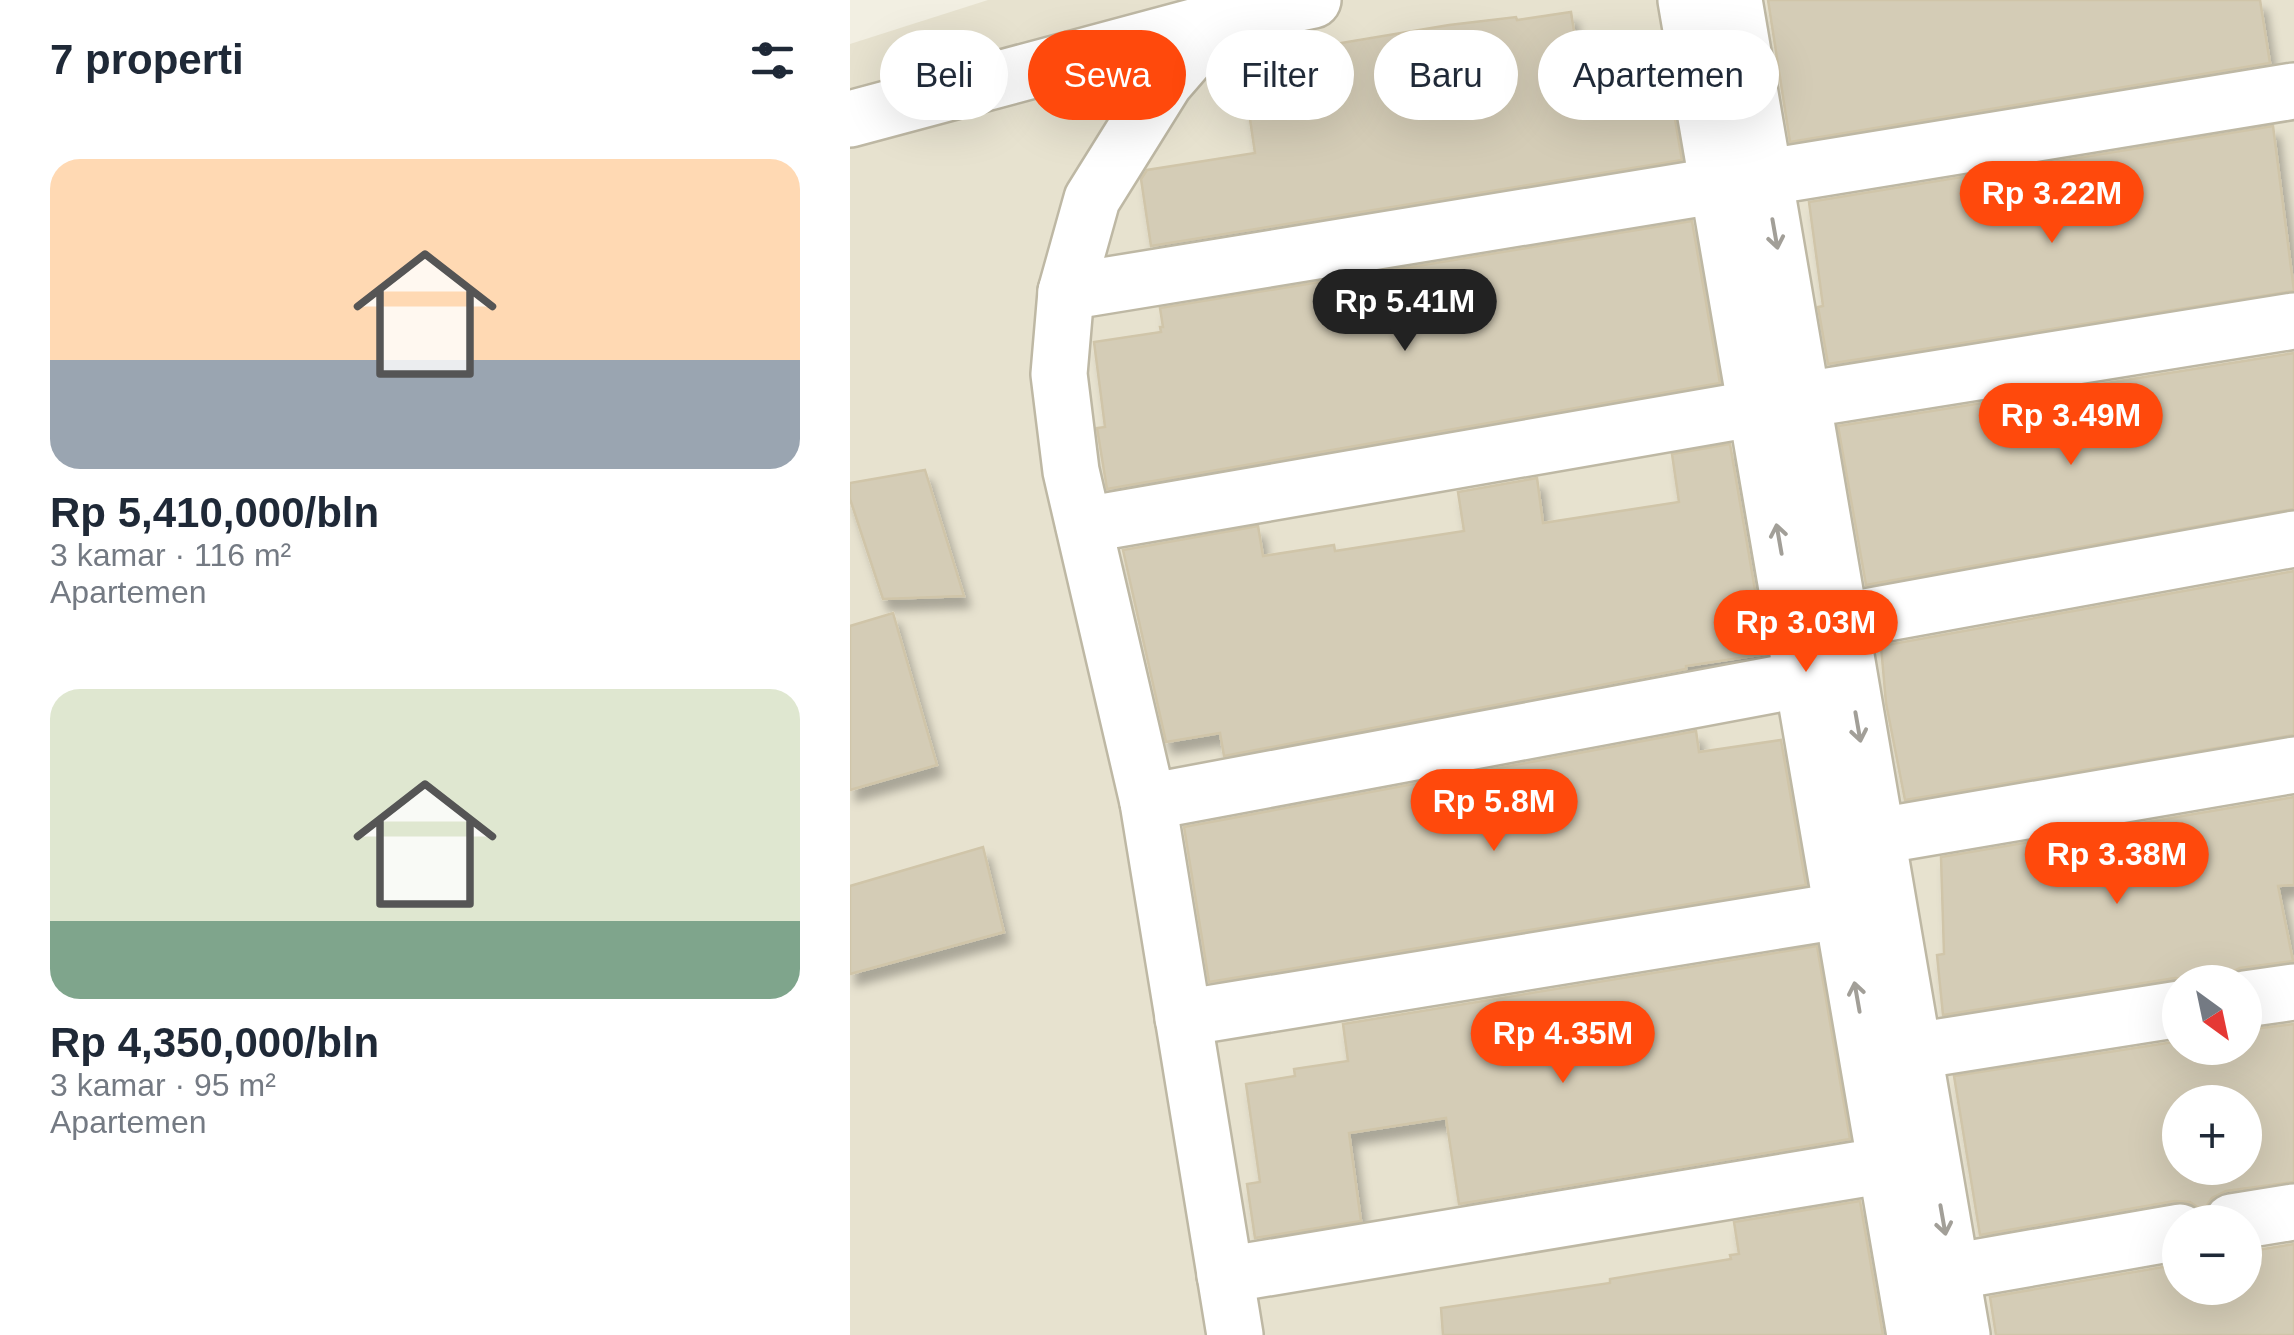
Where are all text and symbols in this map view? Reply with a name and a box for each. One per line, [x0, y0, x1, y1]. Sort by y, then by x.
chip: Beli [880, 30, 1008, 120]
chip: Sewa [1028, 30, 1186, 120]
chip: Filter [1206, 30, 1354, 120]
chip: Baru [1374, 30, 1518, 120]
chip: Apartemen [1538, 30, 1779, 120]
icon: filters [745, 33, 800, 88]
text: 7 properti [50, 36, 244, 83]
pin: Rp 3.22M [1949, 161, 2155, 246]
text: Rp 3.22M [1982, 175, 2122, 211]
one-way arrow [1766, 217, 1785, 250]
icon: home [335, 224, 515, 404]
pin: Rp 5.41M [1302, 269, 1508, 354]
text: Rp 5.41M [1335, 283, 1475, 319]
pin: Rp 3.49M [1968, 383, 2174, 468]
text: Rp 3.49M [2001, 397, 2141, 433]
text: Rp 5,410,000/bln [50, 489, 379, 536]
one-way arrow [1769, 523, 1788, 556]
text: 3 kamar · 116 m² [50, 537, 291, 573]
text: Apartemen [50, 574, 207, 610]
pin: Rp 3.03M [1703, 590, 1909, 675]
text: Rp 3.03M [1736, 604, 1876, 640]
one-way arrow [1849, 710, 1868, 743]
icon: home [335, 754, 515, 934]
pin: Rp 5.8M [1402, 769, 1586, 854]
text: Rp 5.8M [1433, 783, 1555, 819]
pin: Rp 3.38M [2014, 822, 2220, 907]
text: Rp 3.38M [2047, 836, 2187, 872]
north arrow [2162, 965, 2262, 1065]
map controls [2162, 965, 2262, 1305]
one-way arrow [1847, 982, 1866, 1014]
pin: Rp 4.35M [1460, 1001, 1666, 1086]
text: Rp 4.35M [1493, 1015, 1633, 1051]
text: Rp 4,350,000/bln [50, 1019, 379, 1066]
text: 3 kamar · 95 m² [50, 1067, 276, 1103]
button: + [2162, 1085, 2262, 1185]
text: Apartemen [50, 1104, 207, 1140]
one-way arrow [1934, 1203, 1953, 1236]
button: − [2162, 1205, 2262, 1305]

